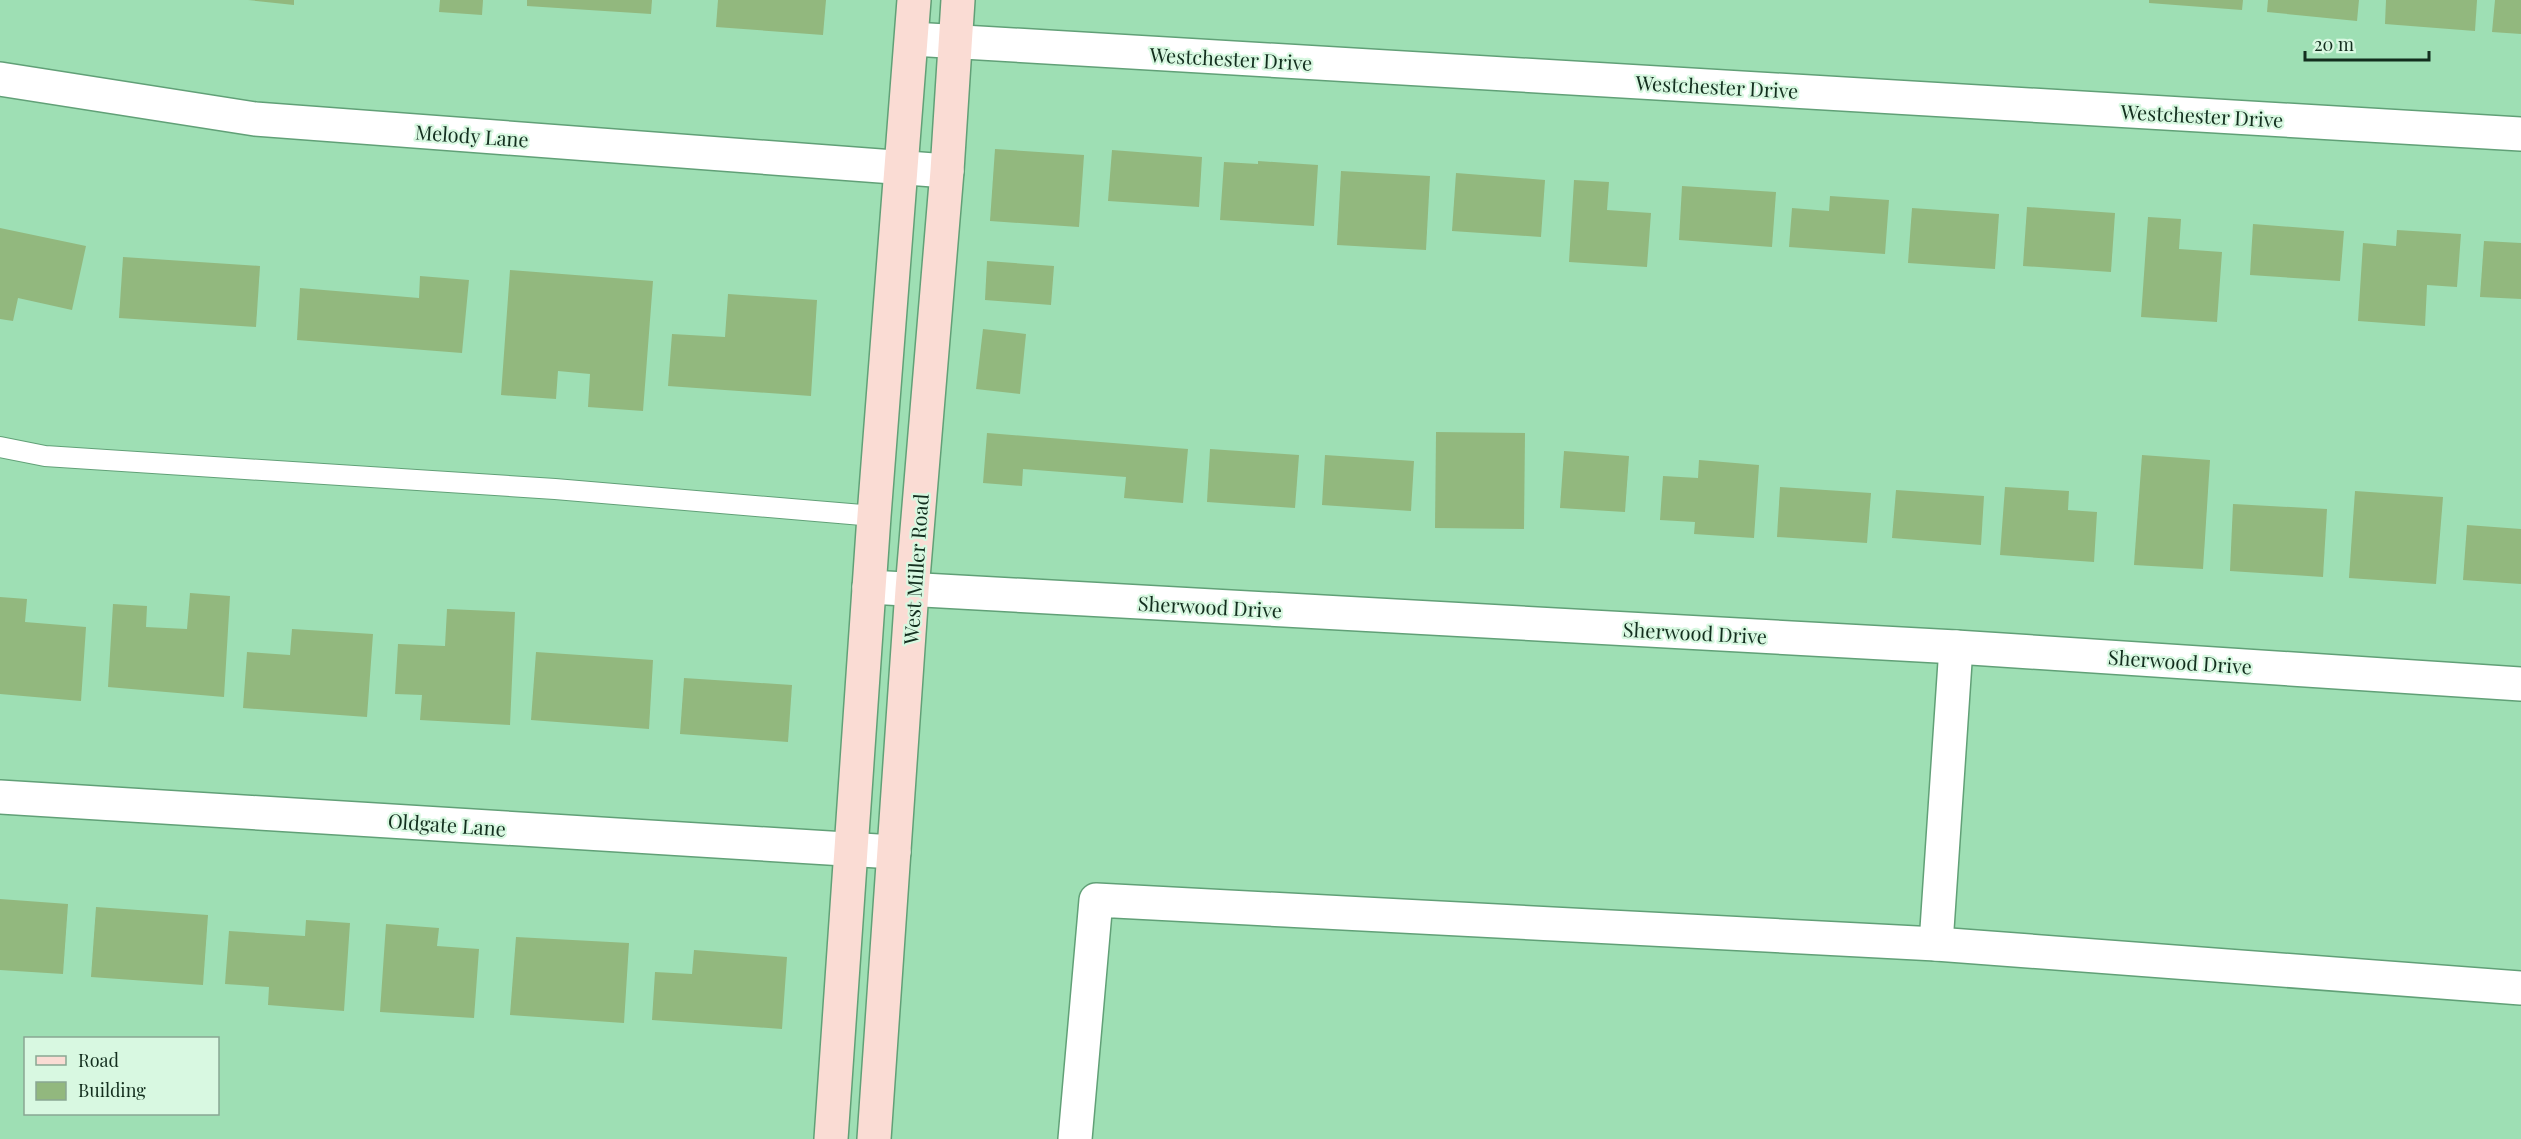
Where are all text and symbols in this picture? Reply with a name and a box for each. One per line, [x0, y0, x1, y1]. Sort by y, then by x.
scale bar [2305, 24, 2430, 62]
text: 20 m [2314, 32, 2354, 56]
street label: Westchester Drive [1148, 40, 1313, 76]
street label: Westchester Drive [1634, 68, 1799, 104]
street label: Westchester Drive [2119, 97, 2284, 133]
street label: Melody Lane [414, 118, 530, 152]
street label: West Miller Road [896, 492, 934, 646]
street label: Sherwood Drive [1137, 589, 1283, 623]
street label: Sherwood Drive [1622, 615, 1768, 649]
street label: Sherwood Drive [2107, 643, 2253, 679]
street label: Oldgate Lane [387, 806, 507, 842]
legend [24, 1037, 219, 1115]
text: Road [78, 1048, 119, 1072]
text: Building [78, 1078, 146, 1102]

